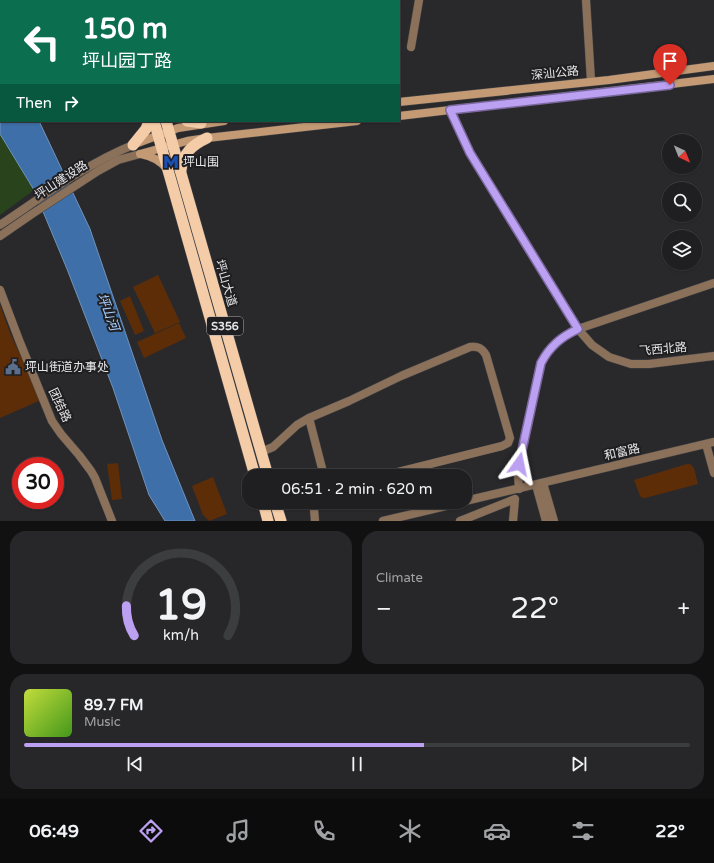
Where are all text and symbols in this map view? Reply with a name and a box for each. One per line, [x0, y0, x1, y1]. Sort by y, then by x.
text: 150 m [82, 12, 168, 46]
icon: left [16, 16, 68, 68]
pin [653, 44, 687, 85]
text: 坪山园丁路 [82, 50, 172, 72]
icon: arrive [659, 50, 681, 72]
street label: 深汕公路 [530, 64, 580, 82]
icon: right [60, 92, 82, 114]
text: Then [16, 94, 52, 112]
north arrow [662, 134, 702, 174]
map controls [662, 134, 702, 270]
metro station icon: 坪山围 [162, 153, 180, 171]
place label: 坪山围 [183, 155, 219, 169]
street label: 坪山建设路 [32, 158, 90, 202]
button: search [662, 182, 702, 222]
button: layers [662, 230, 702, 270]
street label: 坪山大道 [213, 258, 239, 308]
water label: 坪山河 [94, 291, 124, 336]
road number: S356 [207, 317, 243, 335]
street label: 飞西北路 [638, 340, 688, 358]
public building icon: 坪山街道办事处 [4, 358, 22, 376]
place label: 坪山街道办事处 [25, 360, 109, 374]
street label: 团结路 [46, 386, 74, 424]
street label: 和富路 [603, 441, 641, 463]
position arrow [498, 443, 540, 485]
speed limit sign: 30 [12, 457, 64, 509]
text: 06:51 · 2 min · 620 m [282, 480, 432, 498]
text: Climate [376, 570, 423, 586]
text: 19 [155, 580, 207, 630]
text: 22° [510, 590, 559, 627]
text: − [376, 596, 392, 622]
text: + [678, 596, 690, 622]
text: km/h [163, 626, 199, 643]
text: 89.7 FM [84, 696, 144, 714]
text: Music [84, 714, 121, 730]
icon: previous [124, 753, 146, 775]
icon: pause [346, 753, 368, 775]
icon: next [568, 753, 590, 775]
icon: directions [137, 817, 165, 845]
icon: music [224, 817, 252, 845]
icon: phone [310, 817, 338, 845]
icon: climate [396, 817, 424, 845]
icon: car [483, 817, 511, 845]
icon: filters [569, 817, 597, 845]
text: 06:49 [29, 820, 79, 842]
text: 22° [655, 820, 685, 842]

